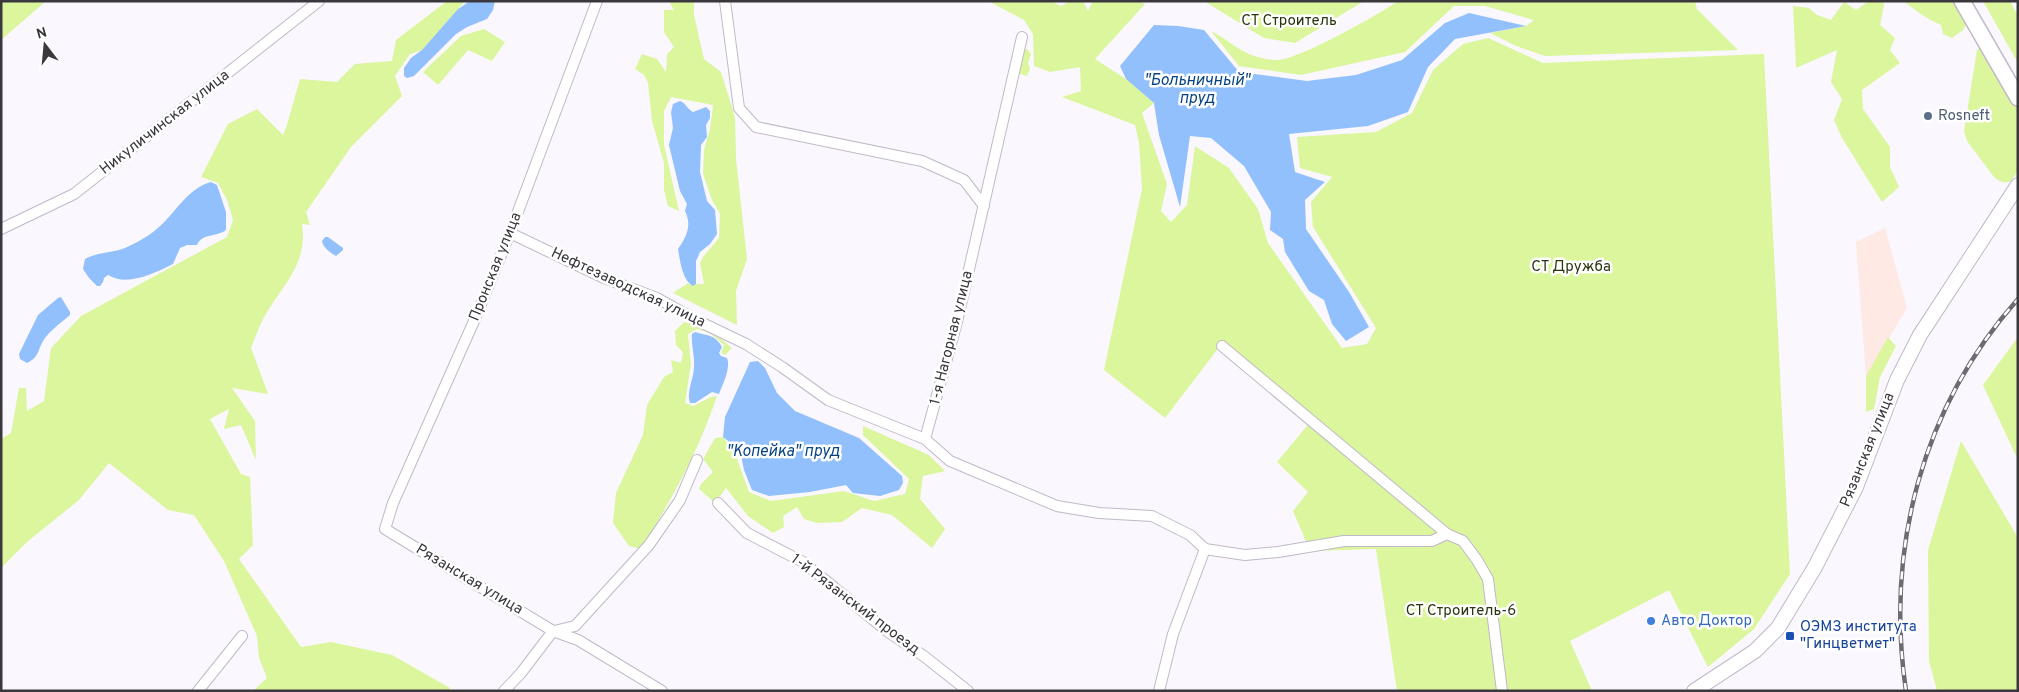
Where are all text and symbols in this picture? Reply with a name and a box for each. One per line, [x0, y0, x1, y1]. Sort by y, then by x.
park label: СТ Строитель [1241, 12, 1337, 31]
north arrow [20, 20, 70, 70]
text: N [35, 24, 49, 44]
street label: Никуличинская улица [96, 66, 234, 180]
water label: "Больничный" пруд [1144, 71, 1252, 109]
place label: Rosneft [1938, 107, 1990, 126]
marker: Rosneft [1922, 110, 1934, 122]
street label: Пронская улица [466, 210, 526, 324]
street label: Нефтезаводская улица [548, 244, 708, 332]
park label: СТ Дружба [1531, 258, 1611, 277]
street label: 1-я Нагорная улица [926, 269, 978, 407]
street label: Рязанская улица [1836, 390, 1900, 510]
water label: "Копейка" пруд [726, 442, 840, 462]
street label: Рязанская улица [412, 540, 526, 620]
street label: 1-й Рязанский проезд [787, 550, 923, 660]
park label: СТ Строитель-6 [1406, 602, 1516, 621]
place label: Авто Доктор [1661, 612, 1752, 631]
marker: Авто Доктор [1645, 615, 1657, 627]
place label: ОЭМЗ института "Гинцветмет" [1800, 618, 1917, 654]
marker: ОЭМЗ института "Гинцветмет" [1784, 630, 1796, 642]

